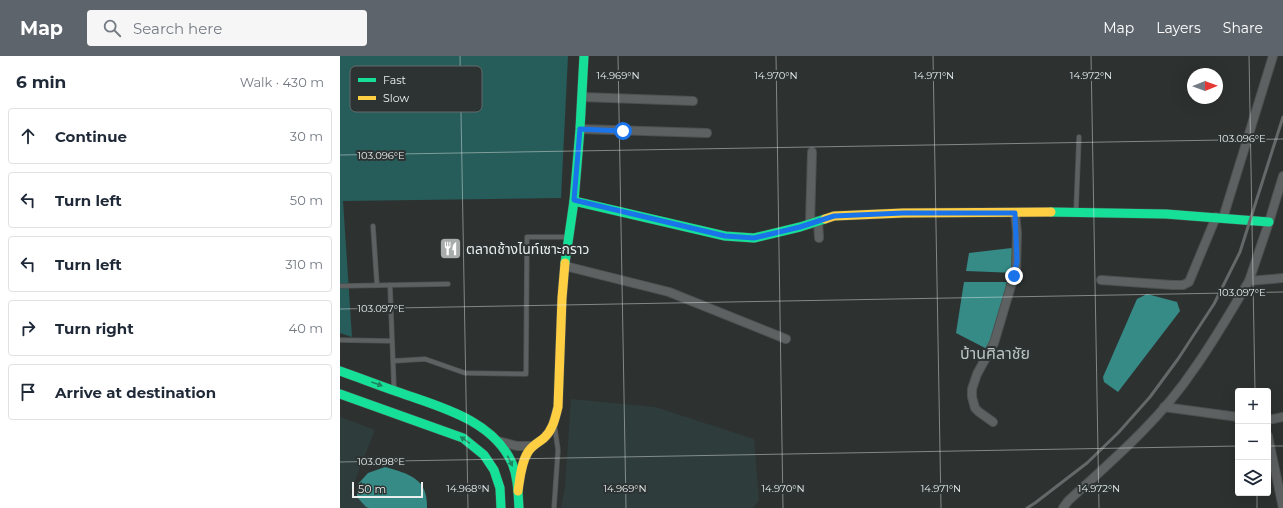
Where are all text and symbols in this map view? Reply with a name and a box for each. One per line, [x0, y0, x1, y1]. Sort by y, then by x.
search box [87, 10, 367, 46]
text: Map [20, 17, 63, 40]
icon: search [101, 17, 123, 39]
text: Search here [133, 19, 222, 38]
text: Map [1103, 19, 1134, 37]
text: Layers [1156, 19, 1201, 37]
text: Share [1223, 19, 1263, 37]
legend [350, 66, 482, 112]
north arrow [1187, 68, 1223, 104]
text: 14.969°N [596, 69, 640, 82]
text: 14.970°N [754, 69, 798, 82]
text: 14.971°N [914, 69, 954, 82]
text: 14.972°N [1070, 69, 1112, 82]
text: 6 min [16, 72, 66, 92]
text: Fast [383, 73, 407, 87]
text: Walk · 430 m [240, 74, 324, 90]
text: Slow [383, 91, 409, 105]
route start [614, 122, 632, 140]
icon: ahead [17, 125, 39, 147]
text: Continue [55, 127, 127, 146]
text: 30 m [290, 128, 323, 144]
text: 103.096°E [1218, 132, 1266, 145]
text: 103.096°E [357, 149, 405, 162]
icon: left [17, 189, 39, 211]
text: Turn left [55, 191, 122, 210]
text: 50 m [290, 192, 323, 208]
restaurant icon: ตลาดช้างไนท์เซาะกราว [438, 236, 464, 262]
place label: ตลาดช้างไนท์เซาะกราว [466, 240, 589, 258]
icon: left [17, 253, 39, 275]
text: Turn left [55, 255, 122, 274]
text: 310 m [285, 256, 323, 272]
route end [1005, 267, 1023, 285]
text: 103.097°E [1218, 286, 1266, 299]
text: 103.097°E [357, 302, 405, 315]
icon: right [17, 317, 39, 339]
text: Turn right [55, 319, 134, 338]
text: 40 m [289, 320, 323, 336]
district label: บ้านศิลาชัย [960, 344, 1030, 363]
icon: arrive [17, 381, 39, 403]
one-way arrow [371, 382, 383, 388]
text: Arrive at destination [55, 383, 216, 402]
map controls [1235, 388, 1271, 496]
button: + [1235, 388, 1271, 424]
button: − [1235, 424, 1271, 460]
one-way arrow [460, 436, 470, 444]
text: 103.098°E [357, 455, 405, 468]
one-way arrow [507, 455, 513, 467]
button: layers [1235, 460, 1271, 496]
scale bar [352, 480, 423, 499]
text: 50 m [358, 482, 386, 496]
text: 14.968°N [446, 482, 490, 495]
text: 14.969°N [603, 482, 647, 495]
text: 14.970°N [761, 482, 805, 495]
text: 14.971°N [921, 482, 961, 495]
text: 14.972°N [1078, 482, 1120, 495]

